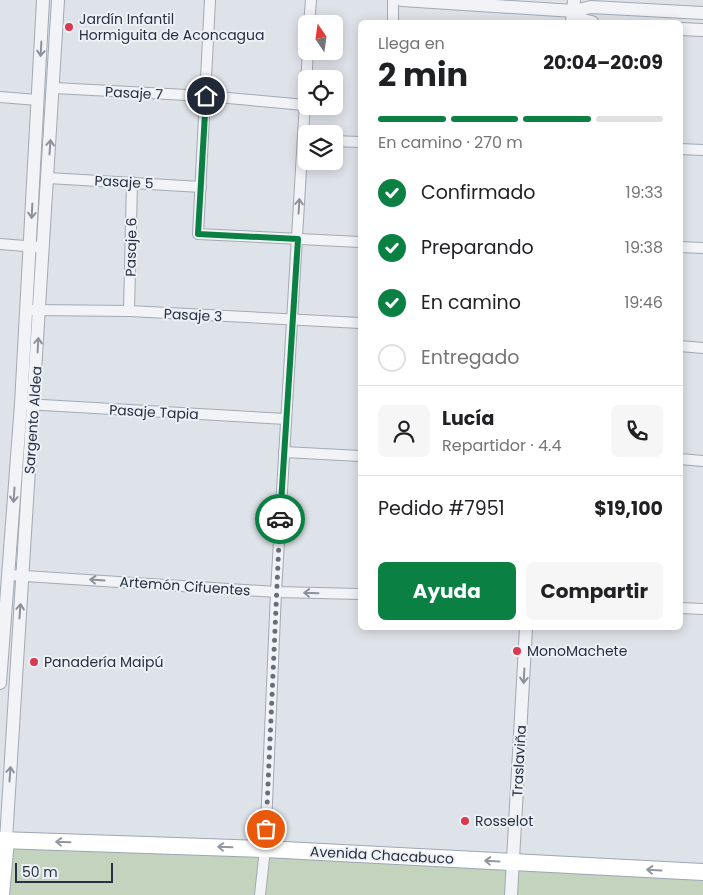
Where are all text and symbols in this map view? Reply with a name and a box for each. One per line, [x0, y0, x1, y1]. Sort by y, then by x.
place label: Jardín Infantil Hormiguita de Aconcagua [79, 9, 265, 45]
north arrow [298, 15, 342, 60]
map controls [298, 15, 343, 170]
marker: Jardín Infantil Hormiguita de Aconcagua [63, 21, 75, 33]
text: Llega en [378, 32, 445, 55]
one-way arrow [36, 40, 46, 56]
text: 20:04–20:09 [543, 49, 663, 76]
text: 2 min [378, 52, 468, 97]
button: locate [298, 70, 343, 115]
pin [185, 75, 227, 117]
street label: Pasaje 7 [105, 81, 164, 105]
icon: home [192, 82, 220, 110]
button: layers [298, 125, 343, 170]
text: En camino · 270 m [378, 131, 523, 154]
one-way arrow [45, 140, 54, 156]
street label: Pasaje 5 [94, 170, 154, 194]
icon: check [378, 179, 406, 207]
text: Confirmado [421, 179, 535, 206]
text: 19:33 [626, 181, 663, 204]
one-way arrow [295, 198, 304, 214]
one-way arrow [27, 203, 36, 219]
street label: Pasaje 6 [120, 217, 142, 277]
icon: check [378, 234, 406, 262]
text: Preparando [421, 234, 534, 261]
text: 19:38 [625, 236, 663, 259]
icon: check [378, 289, 406, 317]
text: En camino [421, 289, 521, 316]
text: 19:46 [624, 291, 663, 314]
street label: Pasaje 3 [163, 303, 223, 327]
one-way arrow [33, 337, 42, 353]
text: Entregado [421, 344, 519, 371]
street label: Sargento Aldea [19, 365, 47, 475]
street label: Pasaje Tapia [109, 400, 199, 424]
button: person [378, 405, 430, 457]
text: Lucía [442, 405, 494, 432]
button: phone [611, 405, 663, 457]
text: Repartidor · 4.4 [442, 434, 561, 457]
one-way arrow [10, 487, 19, 503]
courier [255, 494, 305, 544]
text: Pedido #7951 [378, 495, 505, 522]
text: $19,100 [594, 495, 663, 522]
icon: car [266, 505, 294, 533]
button: Ayuda [378, 562, 516, 620]
button: Compartir [526, 562, 663, 620]
street label: Artemón Cifuentes [119, 571, 251, 601]
one-way arrow [89, 576, 105, 585]
one-way arrow [304, 588, 320, 598]
one-way arrow [16, 604, 25, 620]
place label: MonoMachete [527, 641, 628, 661]
marker: MonoMachete [511, 645, 523, 657]
place label: Panadería Maipú [44, 652, 163, 672]
marker: Panadería Maipú [28, 656, 40, 668]
one-way arrow [519, 668, 528, 684]
street label: Traslaviña [507, 724, 531, 798]
one-way arrow [5, 766, 15, 782]
pin [245, 808, 287, 850]
place label: Rosselot [475, 811, 533, 831]
icon: bag [252, 815, 280, 843]
marker: Rosselot [459, 815, 471, 827]
one-way arrow [55, 837, 71, 846]
street label: Avenida Chacabuco [310, 841, 455, 869]
one-way arrow [217, 842, 234, 852]
one-way arrow [484, 856, 500, 866]
scale bar [15, 860, 112, 883]
text: 50 m [22, 862, 58, 882]
one-way arrow [647, 865, 663, 874]

